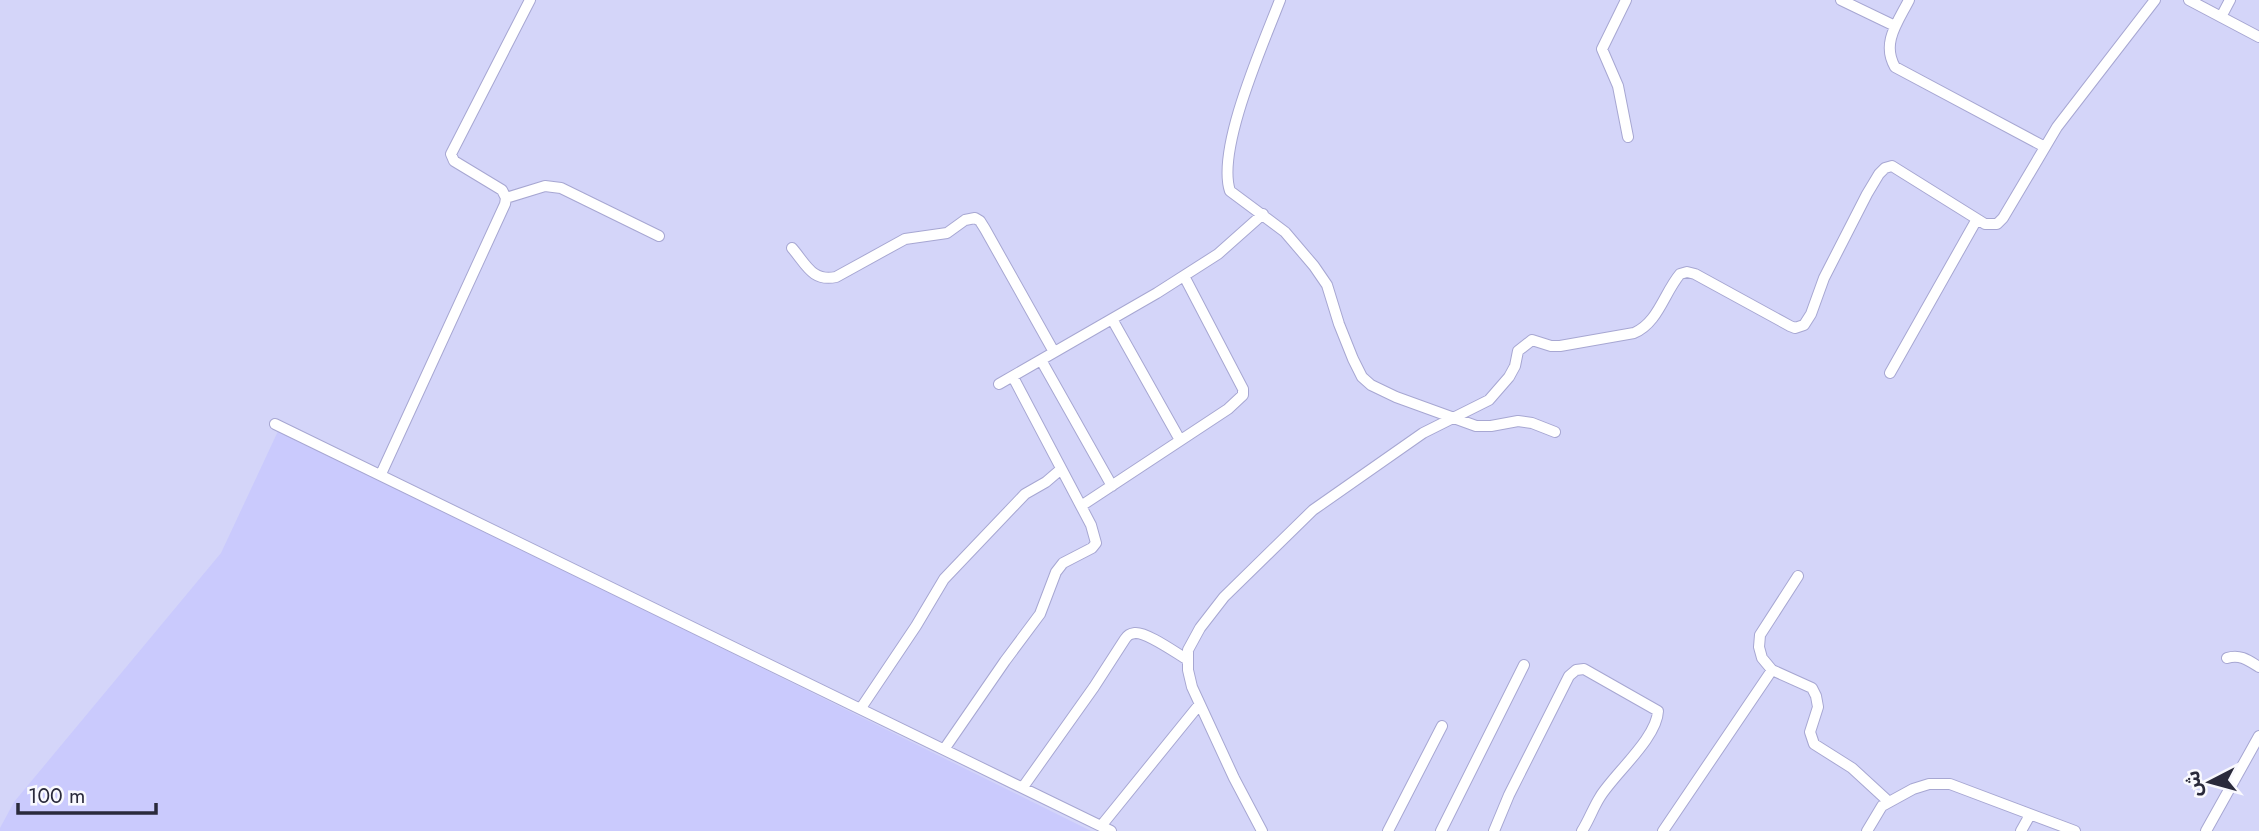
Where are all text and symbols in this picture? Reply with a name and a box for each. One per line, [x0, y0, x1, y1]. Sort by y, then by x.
north arrow [2175, 747, 2245, 817]
text: ش [2179, 769, 2208, 798]
scale bar [18, 772, 156, 816]
text: 100 m [28, 781, 85, 811]

